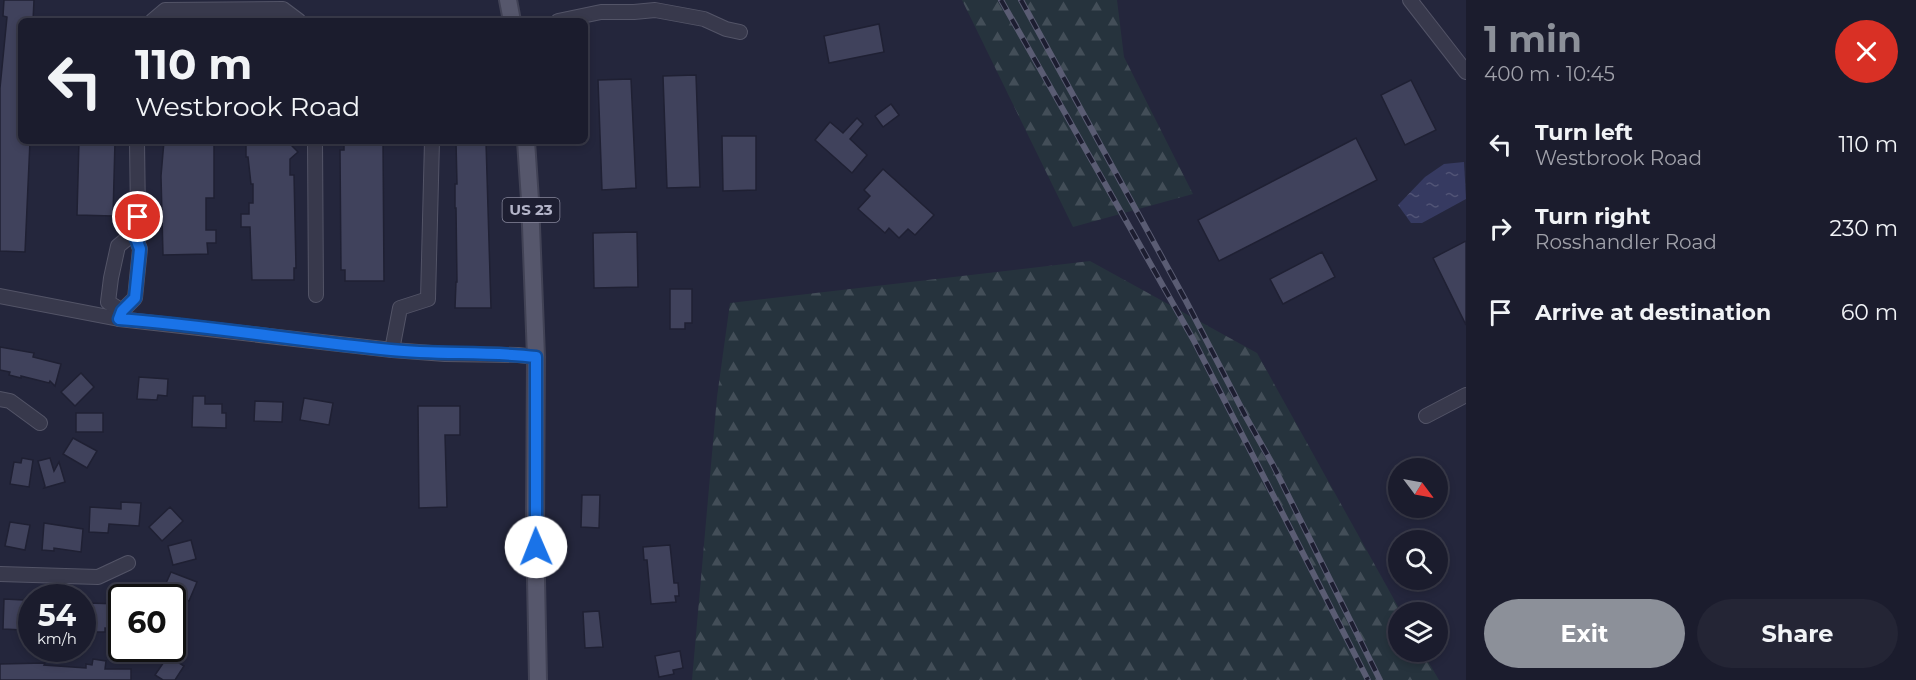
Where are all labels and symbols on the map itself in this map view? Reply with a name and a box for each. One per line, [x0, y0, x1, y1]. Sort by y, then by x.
pin [112, 191, 163, 242]
road number: US 23 [502, 198, 560, 222]
north arrow [1388, 458, 1448, 518]
position arrow [504, 515, 568, 579]
speed limit sign: 60 [108, 584, 186, 662]

